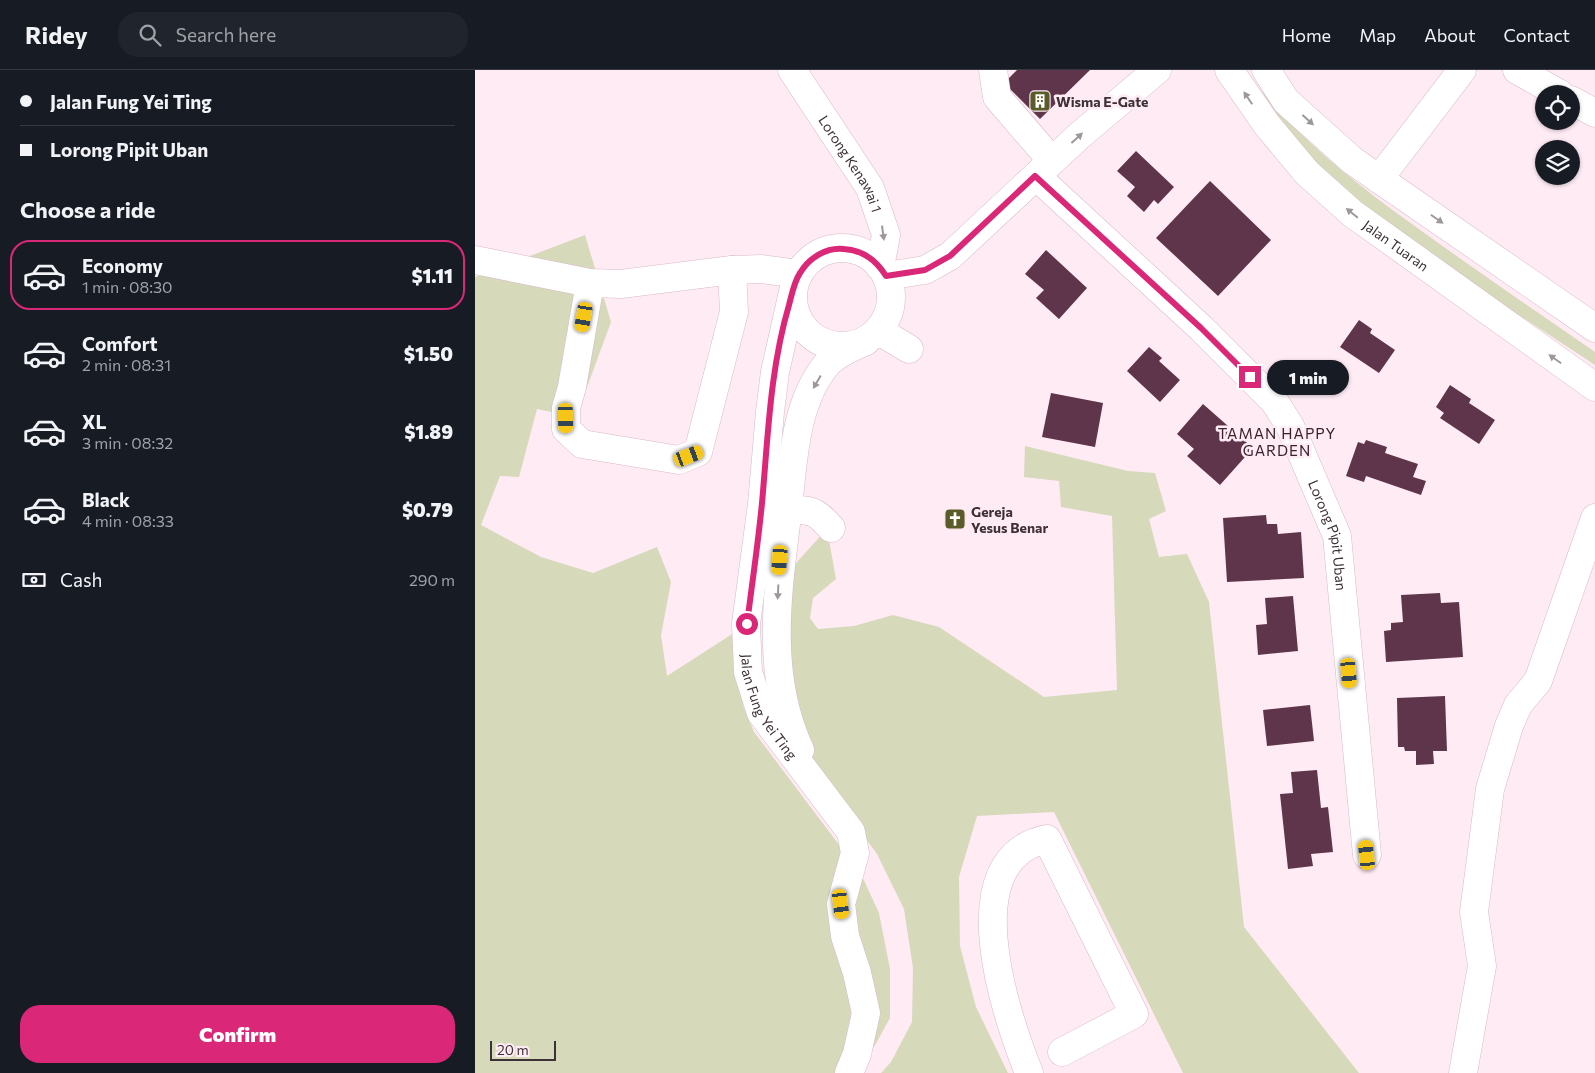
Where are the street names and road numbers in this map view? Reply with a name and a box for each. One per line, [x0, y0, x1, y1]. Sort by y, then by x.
street label: Lorong Kenawai 1 [816, 112, 886, 214]
street label: Jalan Tuaran [1360, 216, 1432, 274]
street label: Lorong Pipit Uban [1305, 477, 1351, 591]
street label: Jalan Fung Yei Ting [739, 654, 802, 763]

